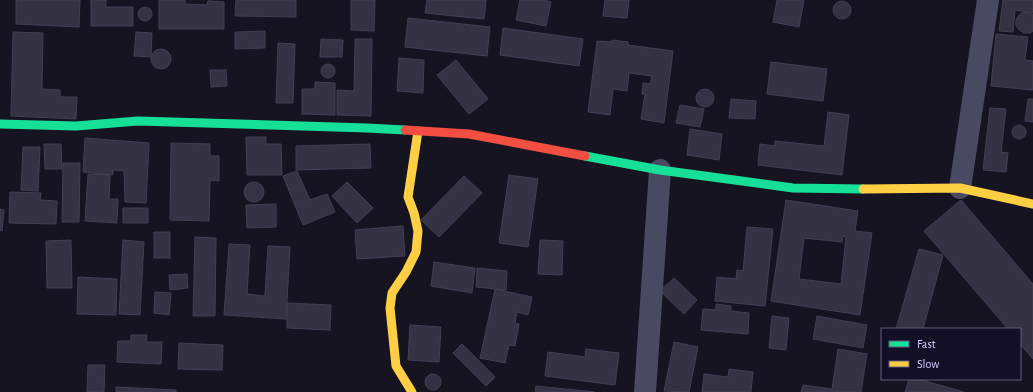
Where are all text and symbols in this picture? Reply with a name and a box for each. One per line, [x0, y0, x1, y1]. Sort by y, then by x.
legend [881, 328, 1021, 380]
text: Fast [917, 338, 936, 350]
text: Slow [917, 358, 939, 370]

